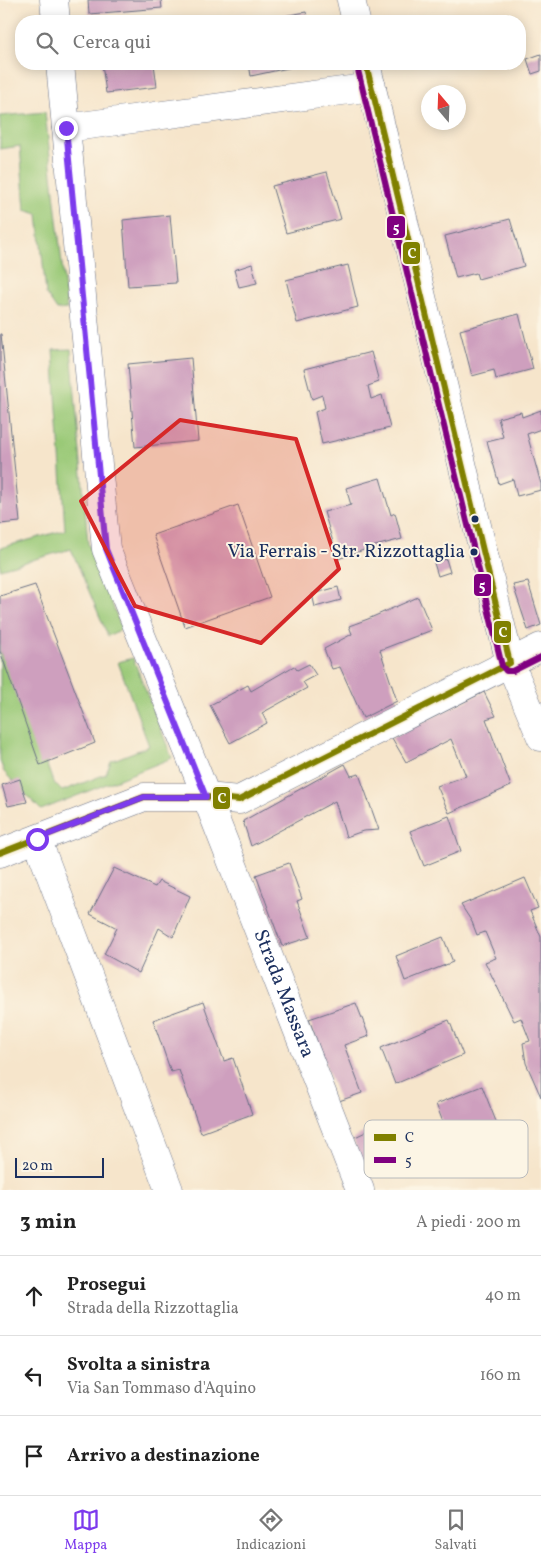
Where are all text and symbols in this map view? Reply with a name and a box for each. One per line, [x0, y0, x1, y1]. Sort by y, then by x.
search box [15, 15, 526, 70]
icon: search [33, 29, 61, 57]
text: Cerca qui [73, 30, 151, 56]
north arrow [421, 85, 466, 130]
route end [55, 117, 78, 140]
line badge: 5 [386, 215, 406, 239]
text: 5 [393, 219, 400, 238]
line badge: C [402, 241, 421, 265]
text: C [407, 245, 417, 264]
unlabelled marker [470, 514, 480, 524]
place label: Via Ferrais - Str. Rizzottaglia [227, 539, 465, 565]
marker: Via Ferrais - Str. Rizzottaglia [469, 547, 479, 557]
line badge: 5 [473, 573, 492, 597]
text: 5 [479, 577, 486, 596]
line badge: C [493, 620, 512, 644]
text: C [498, 624, 508, 643]
line badge: C [212, 786, 231, 810]
text: C [217, 790, 227, 809]
route start [26, 828, 49, 851]
street label: Strada Massara [246, 925, 321, 1062]
legend [364, 1120, 528, 1178]
text: C [405, 1129, 414, 1148]
text: 5 [405, 1152, 412, 1171]
scale bar [15, 1155, 104, 1178]
text: 20 m [22, 1157, 53, 1176]
text: 3 min [20, 1208, 76, 1237]
text: A piedi · 200 m [416, 1212, 521, 1234]
text: Prosegui [67, 1272, 146, 1298]
icon: ahead [20, 1282, 48, 1310]
text: 40 m [485, 1285, 521, 1307]
text: Strada della Rizzottaglia [67, 1298, 239, 1320]
text: Svolta a sinistra [67, 1352, 210, 1378]
icon: left [20, 1362, 48, 1390]
text: 160 m [480, 1365, 521, 1387]
text: Via San Tommaso d'Aquino [67, 1378, 256, 1400]
icon: arrive [20, 1442, 48, 1470]
text: Arrivo a destinazione [67, 1443, 260, 1469]
tab: Mappa [64, 1506, 107, 1555]
tab: Indicazioni [236, 1506, 306, 1555]
tab: Salvati [435, 1506, 477, 1555]

